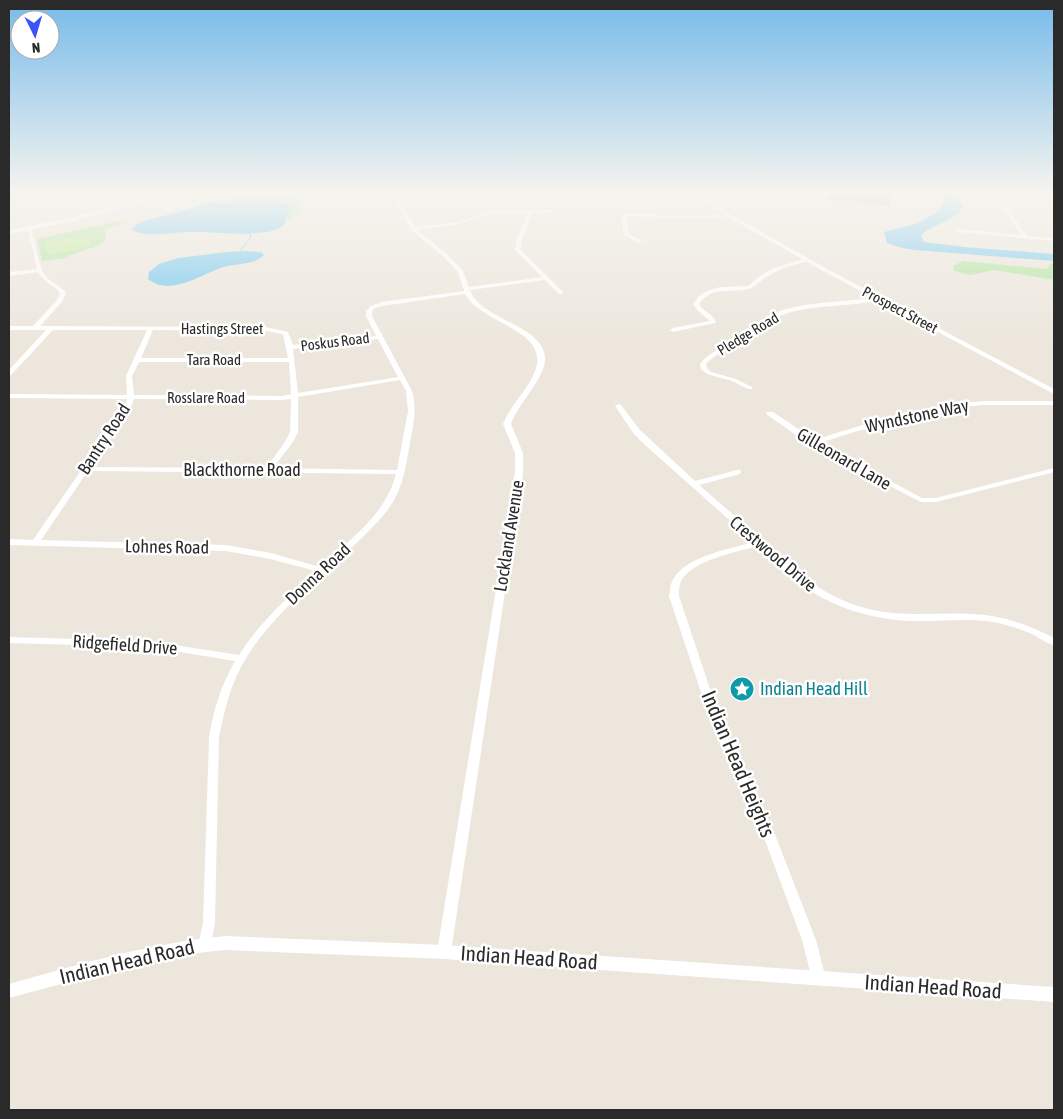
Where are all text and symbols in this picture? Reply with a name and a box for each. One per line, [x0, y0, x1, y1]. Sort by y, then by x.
north arrow [10, 10, 60, 60]
text: N [31, 40, 41, 56]
street label: Prospect Street [860, 283, 941, 337]
street label: Pledge Road [714, 309, 782, 359]
street label: Hastings Street [181, 320, 263, 337]
street label: Poskus Road [299, 329, 370, 354]
street label: Tara Road [187, 351, 241, 368]
street label: Rosslare Road [167, 389, 245, 406]
street label: Wyndstone Way [863, 394, 971, 437]
street label: Bantry Road [73, 399, 134, 478]
street label: Gilleonard Lane [793, 423, 895, 494]
street label: Blackthorne Road [183, 459, 301, 480]
street label: Lockland Avenue [489, 479, 528, 593]
street label: Crestwood Drive [726, 511, 821, 596]
street label: Lohnes Road [125, 535, 209, 558]
street label: Donna Road [281, 538, 355, 609]
street label: Ridgefield Drive [72, 630, 178, 659]
place icon: Indian Head Hill [729, 676, 755, 702]
place label: Indian Head Hill [760, 678, 868, 699]
street label: Indian Head Heights [697, 687, 781, 840]
street label: Indian Head Road [57, 934, 197, 988]
street label: Indian Head Road [460, 940, 599, 974]
street label: Indian Head Road [864, 969, 1003, 1003]

